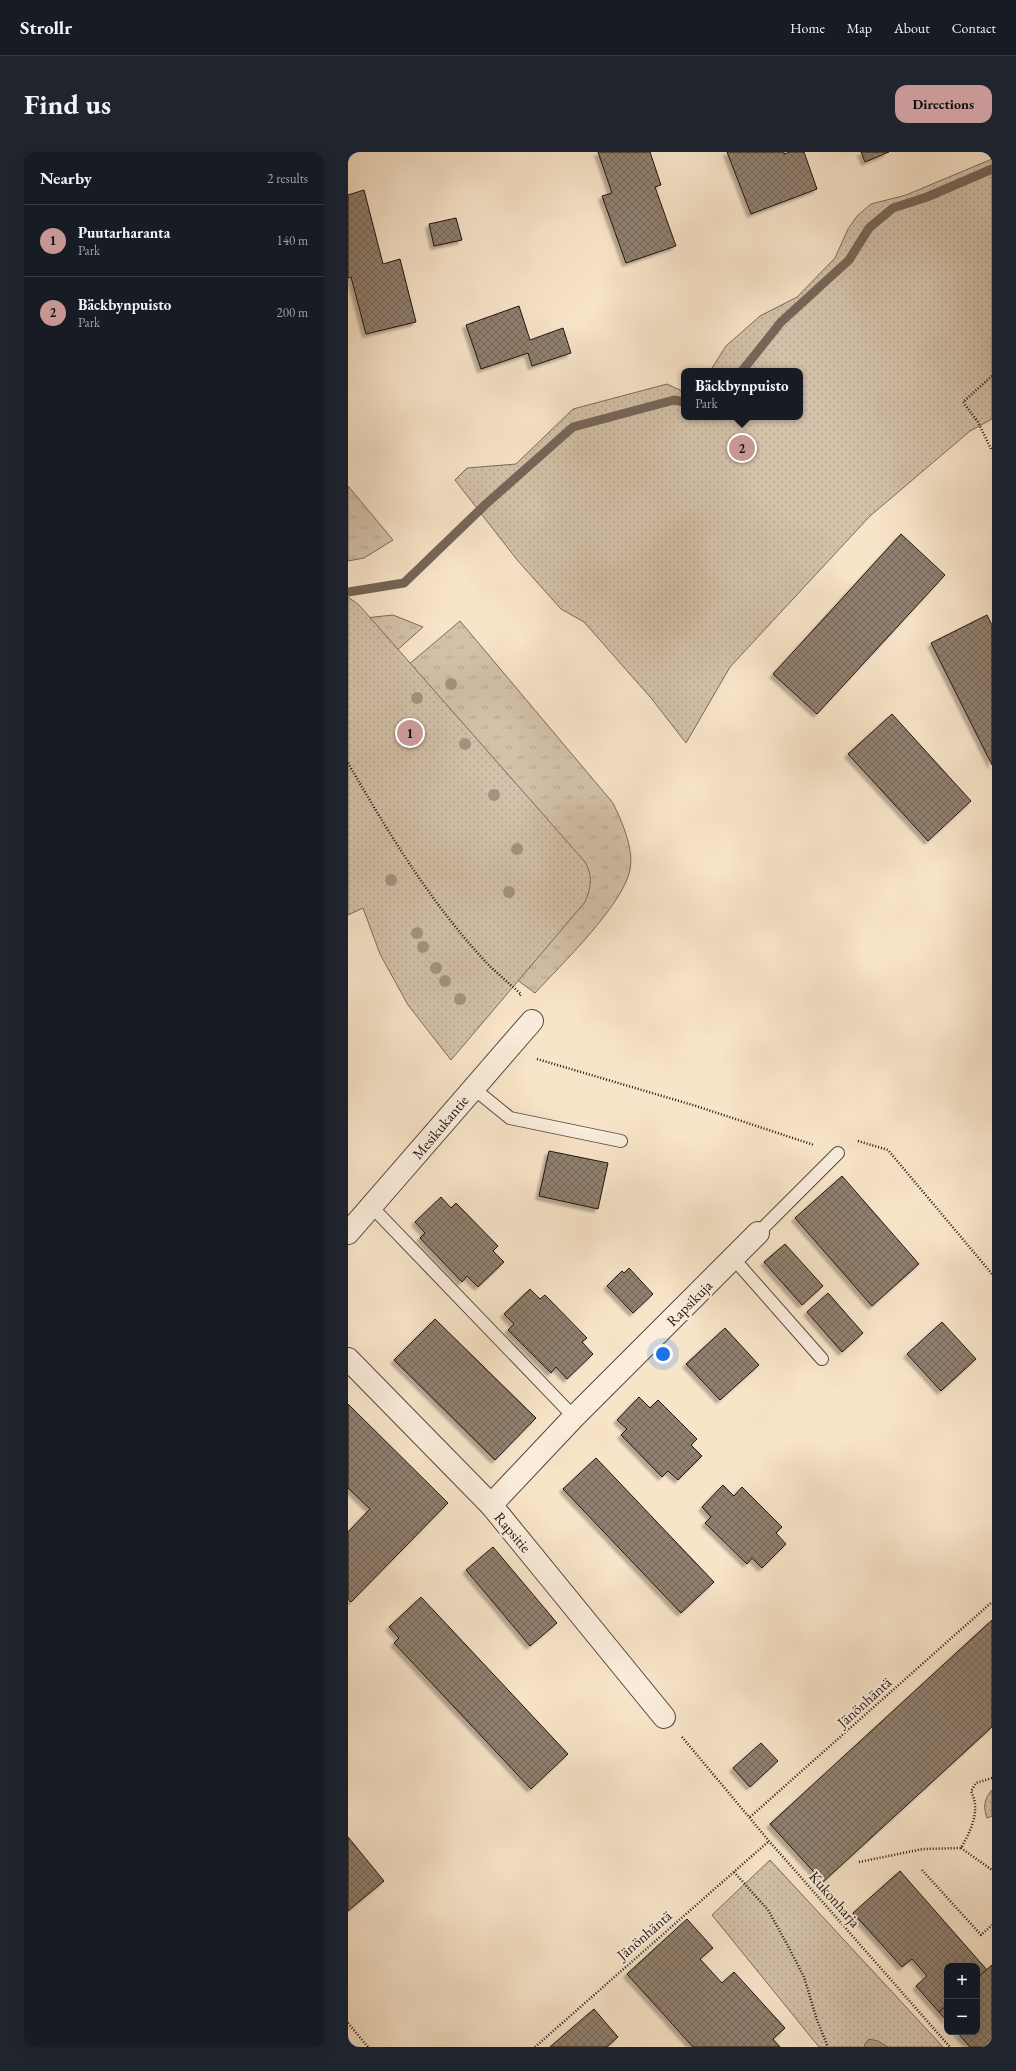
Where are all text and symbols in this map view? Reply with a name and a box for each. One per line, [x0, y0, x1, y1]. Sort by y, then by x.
text: Strollr [20, 15, 72, 40]
text: Home [790, 19, 825, 37]
text: Map [847, 19, 872, 37]
text: About [894, 19, 930, 37]
text: Contact [952, 19, 996, 37]
button: Directions [895, 85, 992, 123]
text: Find us [24, 86, 111, 122]
text: Nearby [40, 167, 92, 189]
text: 2 results [267, 170, 308, 187]
text: Puutarharanta [78, 223, 170, 242]
text: 1 [50, 232, 56, 249]
text: 140 m [277, 232, 308, 249]
text: Park [78, 242, 100, 259]
text: Bäckbynpuisto [78, 295, 171, 314]
text: 2 [50, 304, 56, 321]
text: 200 m [277, 304, 308, 321]
text: Park [78, 314, 100, 331]
popup [681, 368, 803, 420]
text: Bäckbynpuisto [695, 376, 789, 395]
text: Park [695, 395, 718, 412]
pin: 2 [729, 433, 755, 463]
pin: 1 [397, 718, 423, 748]
street label: Mesikukantie [408, 1091, 472, 1163]
street label: Rapsikuja [662, 1276, 716, 1330]
your location [653, 1344, 673, 1364]
street label: Rapsitie [491, 1508, 536, 1556]
street label: Jänönhäntä [831, 1673, 895, 1733]
street label: Kukonharja [805, 1867, 865, 1931]
street label: Jänönhäntä [611, 1906, 675, 1965]
map controls [944, 1963, 980, 2035]
button: + [944, 1963, 980, 1999]
button: − [944, 1999, 980, 2035]

